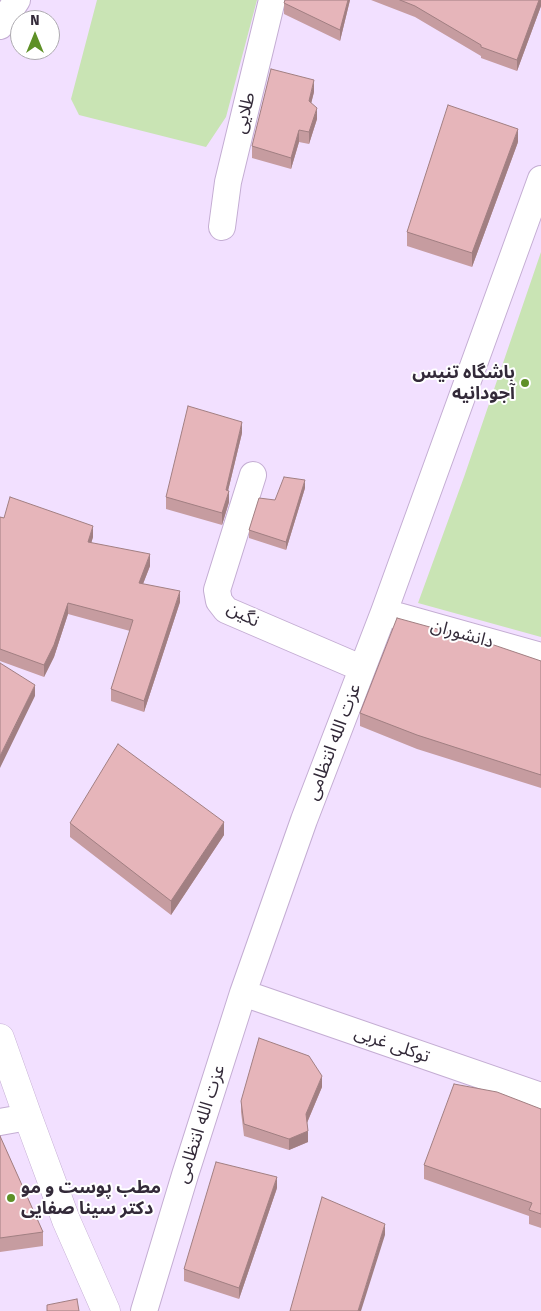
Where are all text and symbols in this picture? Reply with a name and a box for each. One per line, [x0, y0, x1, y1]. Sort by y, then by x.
north arrow [10, 10, 60, 60]
text: N [30, 12, 40, 29]
street label: طلایی [229, 90, 261, 136]
place label: باشگاه تنیس آجودانیه [412, 362, 515, 404]
marker: باشگاه تنیس آجودانیه [519, 377, 531, 389]
street label: نگین [223, 598, 263, 632]
street label: دانشوران [428, 615, 496, 653]
street label: عزت الله انتظامی [302, 681, 366, 803]
street label: توکلی غربی [351, 1022, 433, 1068]
street label: عزت الله انتظامی [172, 1062, 230, 1186]
place label: مطب پوست و مو دکتر سینا صفایی [21, 1177, 161, 1220]
marker: مطب پوست و مو دکتر سینا صفایی [5, 1192, 17, 1204]

